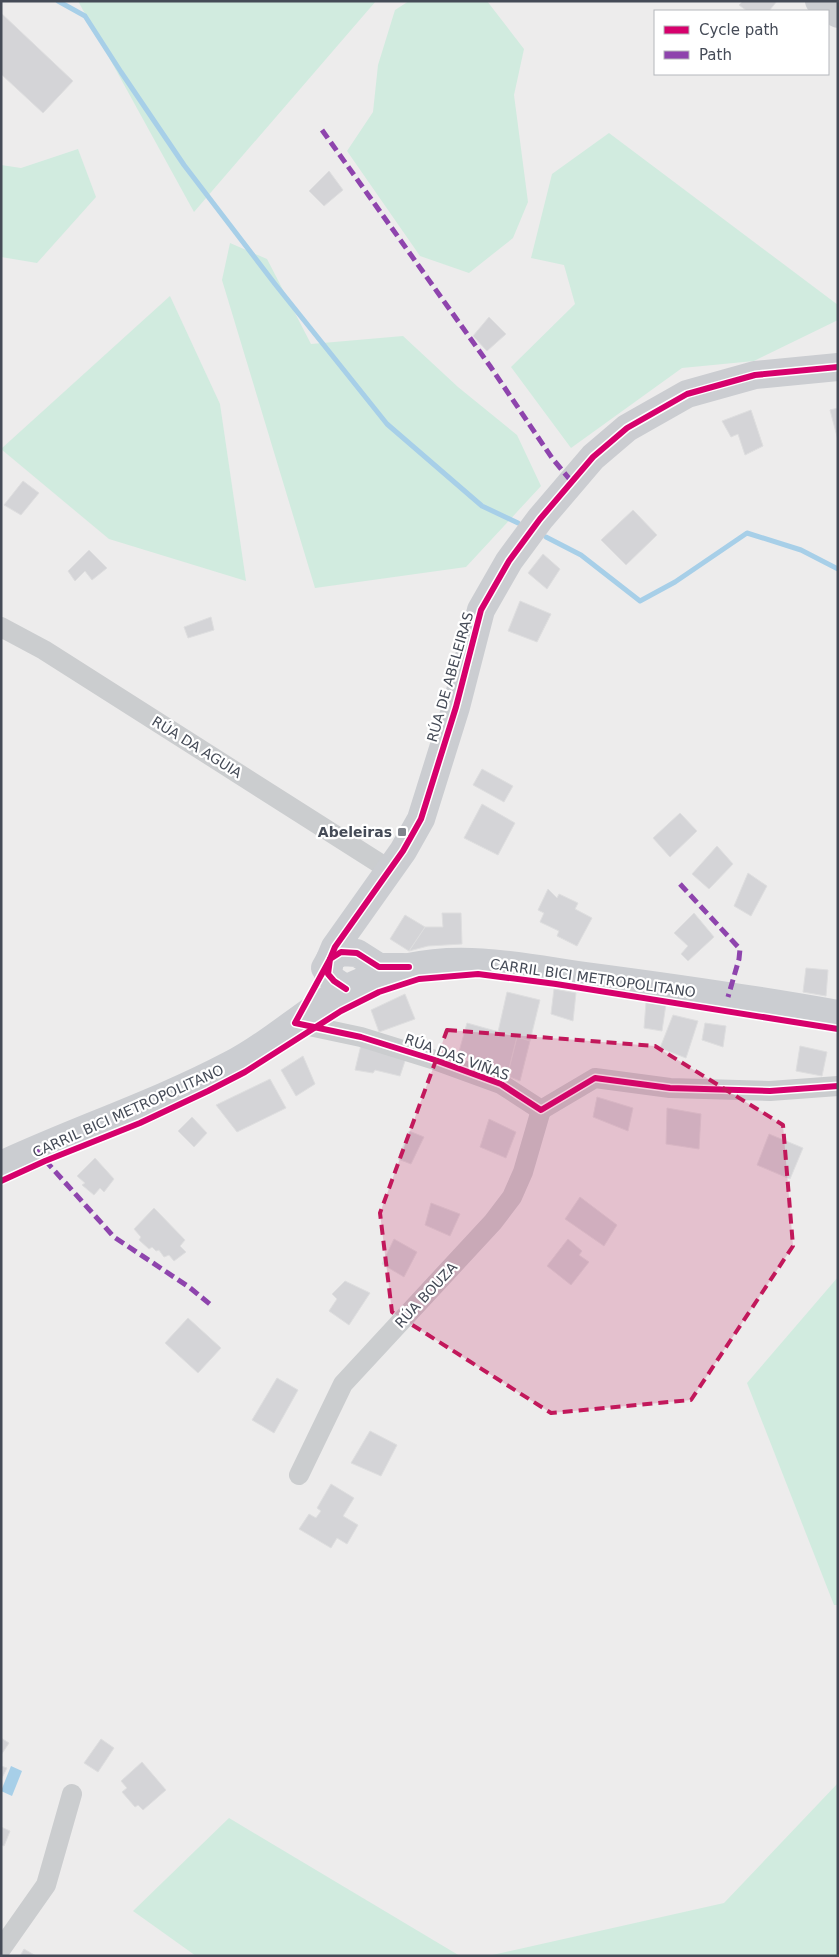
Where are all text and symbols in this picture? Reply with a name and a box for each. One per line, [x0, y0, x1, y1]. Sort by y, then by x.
legend [654, 10, 829, 75]
text: Cycle path [699, 21, 779, 39]
text: Path [699, 46, 732, 64]
street label: RÚA DE ABELEIRAS [423, 610, 476, 744]
street label: RÚA DA AGUIA [149, 712, 246, 781]
place label: Abeleiras [318, 824, 392, 840]
marker: Abeleiras [396, 826, 408, 838]
street label: CARRIL BICI METROPOLITANO [489, 956, 697, 1000]
street label: RÚA DAS VIÑAS [403, 1030, 512, 1083]
street label: CARRIL BICI METROPOLITANO [30, 1062, 226, 1160]
street label: RÚA BOUZA [391, 1258, 461, 1331]

